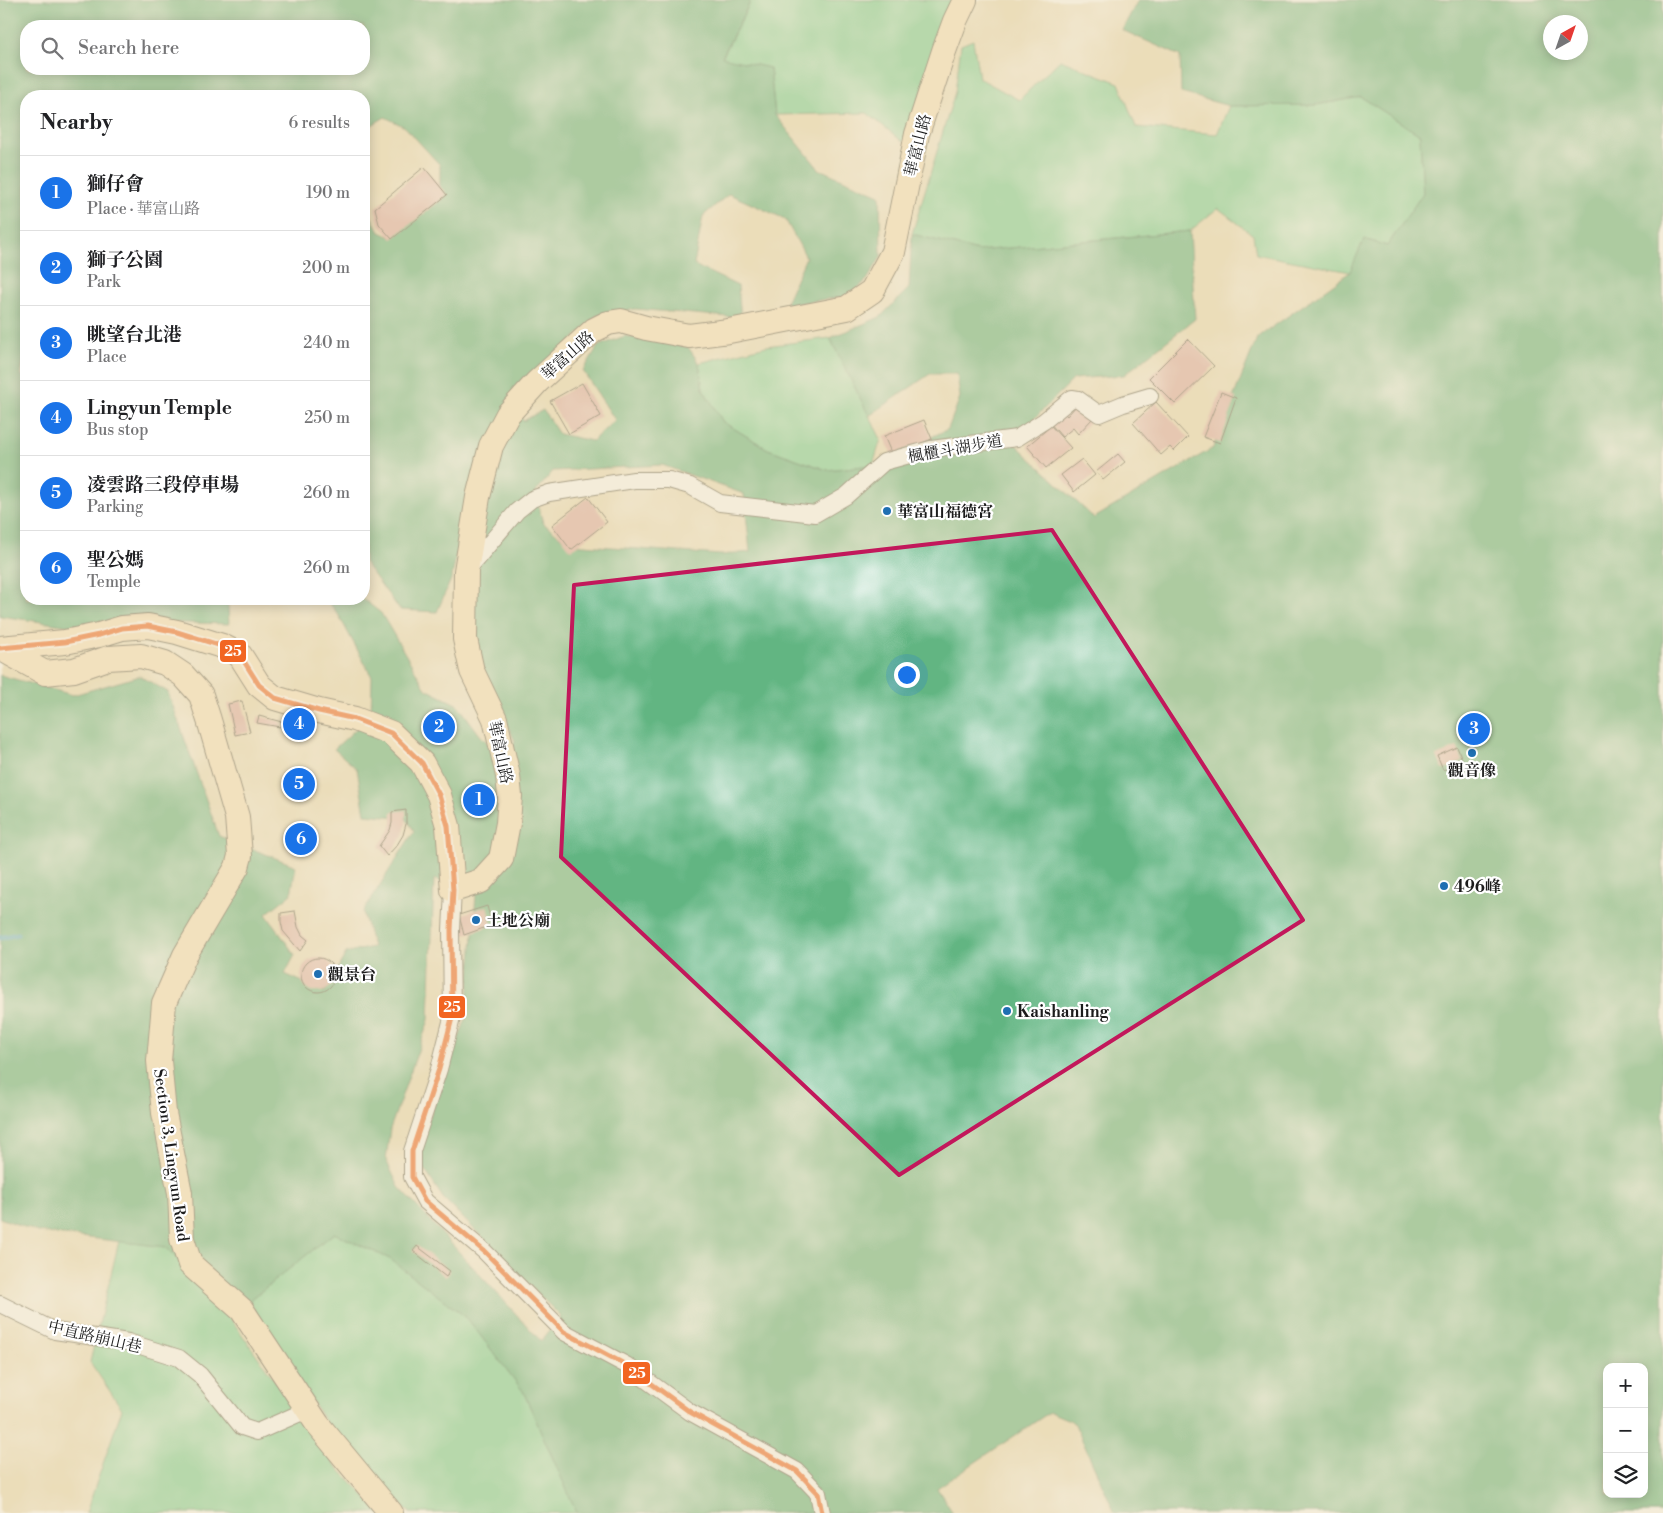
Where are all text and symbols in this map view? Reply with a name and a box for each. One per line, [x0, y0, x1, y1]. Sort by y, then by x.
north arrow [1543, 15, 1588, 60]
search box [20, 20, 370, 75]
icon: search [38, 34, 66, 62]
text: Search here [78, 36, 179, 60]
text: Nearby [40, 110, 113, 136]
street label: 華富山路 [901, 112, 935, 179]
text: 6 results [289, 113, 350, 133]
text: 獅仔會 [87, 172, 144, 196]
text: 1 [52, 183, 60, 203]
text: 190 m [306, 183, 350, 203]
text: Place · 華富山路 [87, 199, 200, 219]
text: 獅子公園 [87, 248, 163, 272]
text: 2 [51, 258, 61, 278]
text: 200 m [302, 258, 350, 278]
text: Park [87, 272, 120, 292]
text: 眺望台北港 [87, 323, 182, 347]
street label: 華富山路 [537, 327, 598, 385]
text: 3 [51, 333, 61, 353]
text: 240 m [303, 333, 350, 353]
text: Place [87, 347, 127, 367]
text: Lingyun Temple [87, 396, 232, 420]
text: 4 [51, 408, 61, 428]
text: 250 m [304, 408, 350, 428]
text: Bus stop [87, 420, 149, 440]
street label: 楓櫃斗湖步道 [906, 431, 1004, 467]
text: 凌雲路三段停車場 [87, 473, 239, 497]
text: 5 [51, 483, 61, 503]
text: 260 m [303, 483, 350, 503]
text: Parking [87, 497, 143, 517]
place label: 華富山福德宮 [897, 502, 993, 522]
marker: 華富山福德宮 [881, 505, 893, 517]
text: 聖公媽 [87, 548, 144, 572]
text: 6 [51, 558, 61, 578]
text: 260 m [303, 558, 350, 578]
text: Temple [87, 572, 141, 592]
line badge: 25 [219, 639, 247, 663]
text: 25 [224, 643, 242, 661]
your location [894, 662, 920, 688]
pin: 4 [283, 705, 315, 743]
pin: 2 [423, 708, 455, 746]
pin: 3 [1458, 710, 1490, 748]
street label: 華富山路 [484, 719, 516, 786]
marker: 觀音像 [1466, 747, 1478, 759]
place label: 觀音像 [1448, 761, 1496, 781]
pin: 5 [283, 765, 315, 803]
pin: 1 [463, 781, 495, 819]
pin: 6 [285, 820, 317, 858]
place label: 496峰 [1454, 877, 1501, 897]
marker: 496峰 [1438, 880, 1450, 892]
place label: 土地公廟 [486, 911, 550, 931]
marker: 土地公廟 [470, 914, 482, 926]
place label: 觀景台 [328, 965, 376, 985]
marker: 觀景台 [312, 968, 324, 980]
line badge: 25 [438, 995, 466, 1019]
text: 25 [443, 999, 461, 1017]
place label: Kaishanling [1017, 1002, 1109, 1022]
marker: Kaishanling [1001, 1005, 1013, 1017]
street label: Section 3, Lingyun Road [149, 1067, 193, 1243]
street label: 中直路崩山巷 [46, 1316, 144, 1358]
line badge: 25 [622, 1361, 651, 1385]
map controls [1603, 1363, 1648, 1498]
button: + [1603, 1363, 1648, 1408]
text: 25 [628, 1365, 646, 1383]
button: − [1603, 1408, 1648, 1453]
button: layers [1603, 1453, 1648, 1498]

